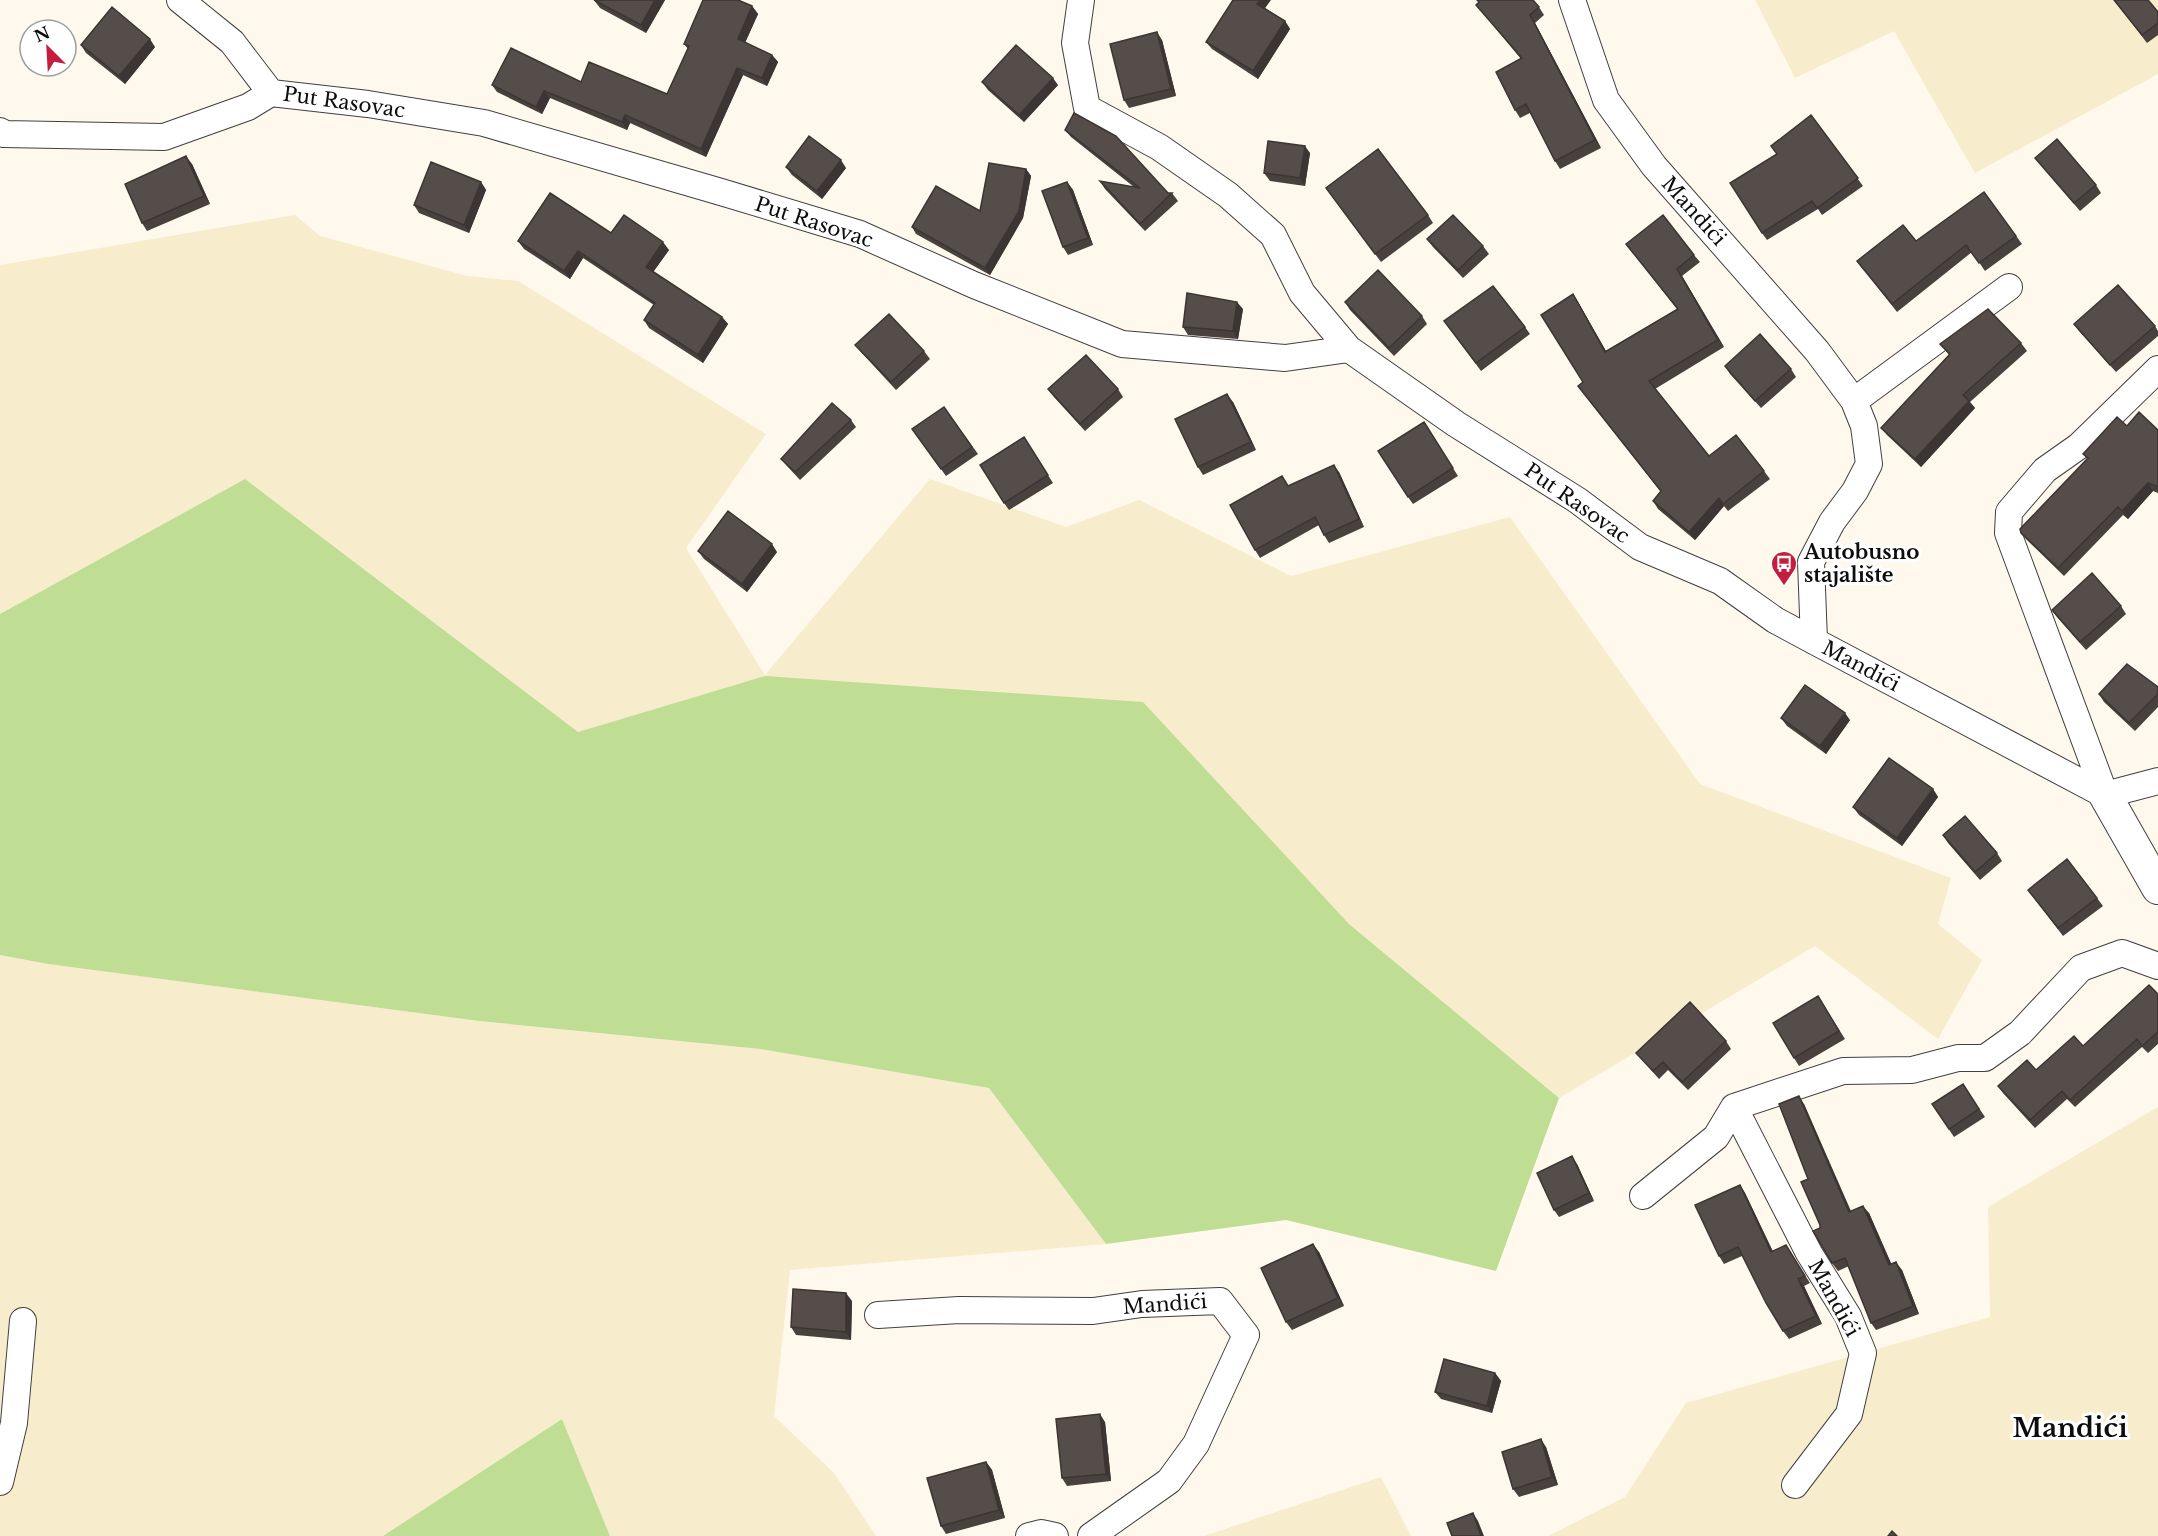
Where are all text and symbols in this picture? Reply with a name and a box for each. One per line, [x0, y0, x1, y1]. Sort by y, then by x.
north arrow [18, 18, 78, 78]
text: N [31, 22, 53, 46]
street label: Put Rasovac [282, 82, 407, 122]
street label: Mandići [1657, 172, 1731, 251]
street label: Put Rasovac [752, 192, 876, 252]
street label: Put Rasovac [1520, 458, 1634, 548]
place label: Autobusno stajalište [1803, 540, 1919, 587]
bus stop icon: Autobusno stajalište [1769, 549, 1799, 587]
street label: Mandići [1818, 636, 1904, 697]
street label: Mandići [1803, 1255, 1865, 1341]
street label: Mandići [1122, 1289, 1208, 1319]
district label: Mandići [2012, 1412, 2128, 1444]

